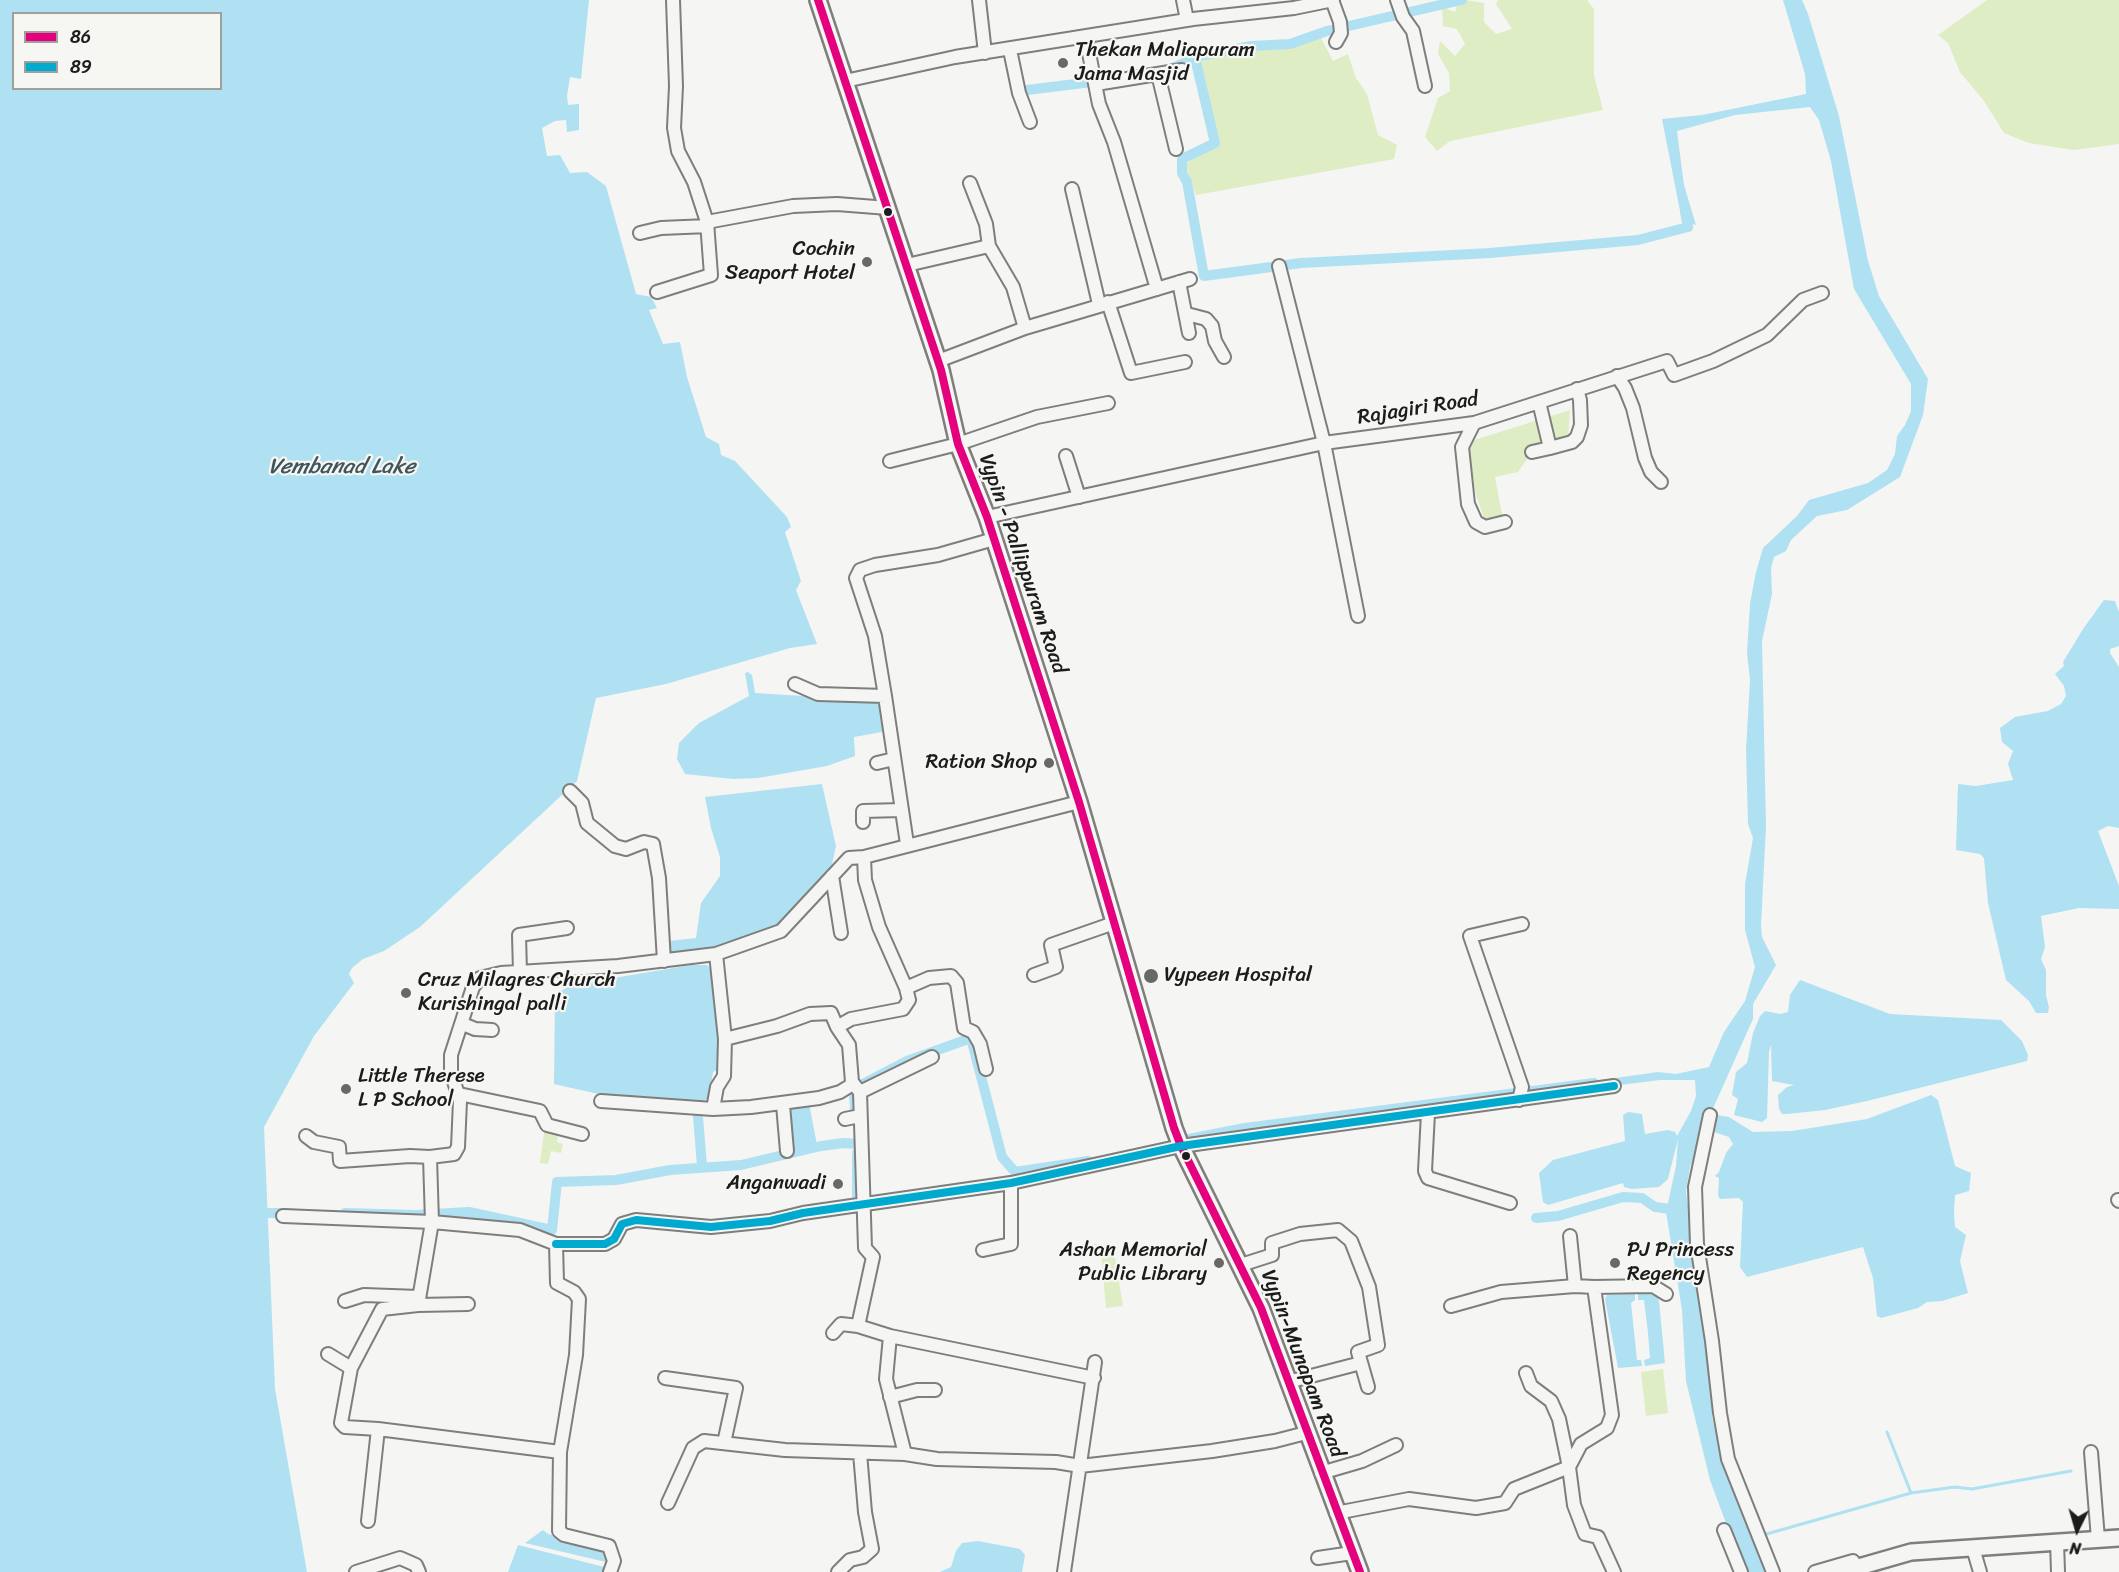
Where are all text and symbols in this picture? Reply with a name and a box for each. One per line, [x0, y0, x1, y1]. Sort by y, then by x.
legend [12, 12, 222, 90]
text: 86 [70, 21, 91, 53]
place label: Thekan Maliapuram Jama Masjid [1075, 38, 1255, 88]
text: 89 [70, 51, 92, 83]
marker: Thekan Maliapuram Jama Masjid [1056, 56, 1070, 70]
unlabelled marker [882, 206, 894, 218]
place label: Cochin Seaport Hotel [725, 237, 855, 287]
marker: Cochin Seaport Hotel [860, 255, 874, 269]
street label: Rajagiri Road [1356, 387, 1480, 431]
street label: Vypin - Pallippuram Road [973, 451, 1071, 677]
water label: Vembanad Lake [269, 454, 415, 480]
place label: Ration Shop [926, 750, 1037, 776]
marker: Ration Shop [1042, 756, 1056, 770]
place label: Vypeen Hospital [1164, 963, 1312, 989]
marker: Vypeen Hospital [1142, 967, 1160, 985]
place label: Cruz Milagres Church Kurishingal palli [418, 968, 616, 1018]
marker: Cruz Milagres Church Kurishingal palli [399, 986, 413, 1000]
place label: Little Therese L P School [358, 1064, 485, 1114]
marker: Little Therese L P School [339, 1082, 353, 1096]
unlabelled marker [1180, 1150, 1192, 1162]
place label: Anganwadi [726, 1171, 826, 1197]
marker: Anganwadi [831, 1177, 845, 1191]
place label: Ashan Memorial Public Library [1059, 1238, 1207, 1288]
place label: PJ Princess Regency [1627, 1238, 1734, 1288]
marker: Ashan Memorial Public Library [1212, 1256, 1226, 1270]
marker: PJ Princess Regency [1608, 1256, 1622, 1270]
street label: Vypin-Munapam Road [1255, 1267, 1349, 1461]
north arrow [2047, 1500, 2107, 1560]
text: N [2069, 1534, 2082, 1563]

